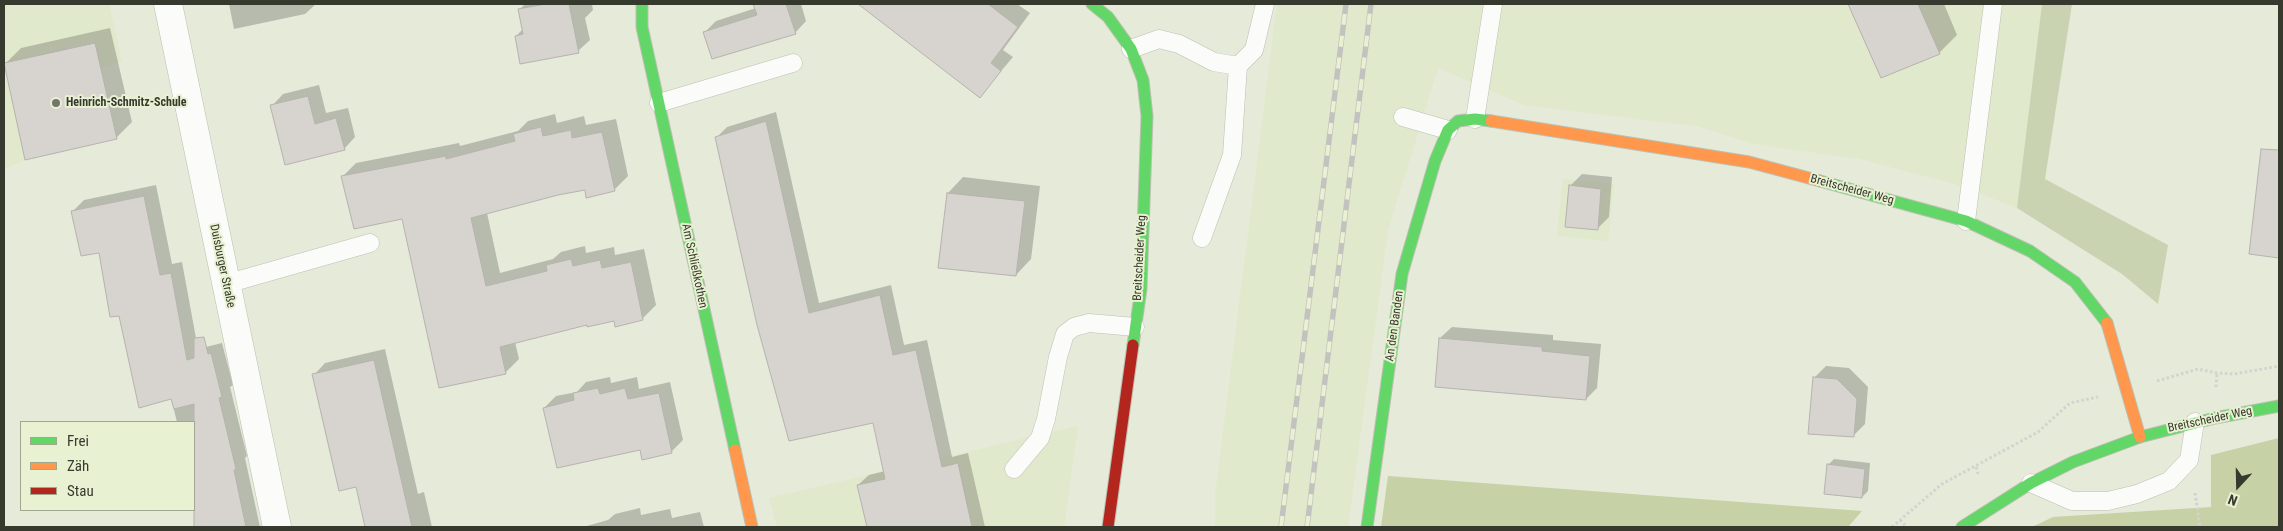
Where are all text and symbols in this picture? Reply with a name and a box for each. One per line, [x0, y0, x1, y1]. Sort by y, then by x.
place label: Heinrich-Schmitz-Schule [66, 96, 187, 110]
marker: Heinrich-Schmitz-Schule [50, 97, 62, 109]
street label: Breitscheider Weg [1809, 172, 1895, 208]
street label: Breitscheider Weg [1131, 215, 1149, 301]
street label: Duisburger Straße [206, 223, 238, 309]
street label: Am Schließkothen [678, 223, 710, 309]
street label: An den Banden [1383, 290, 1407, 362]
street label: Breitscheider Weg [2167, 404, 2253, 436]
legend [20, 421, 195, 511]
text: Frei [67, 432, 89, 450]
text: Zäh [67, 457, 89, 475]
north arrow [2213, 461, 2263, 511]
text: Stau [67, 482, 94, 500]
text: N [2226, 491, 2240, 509]

